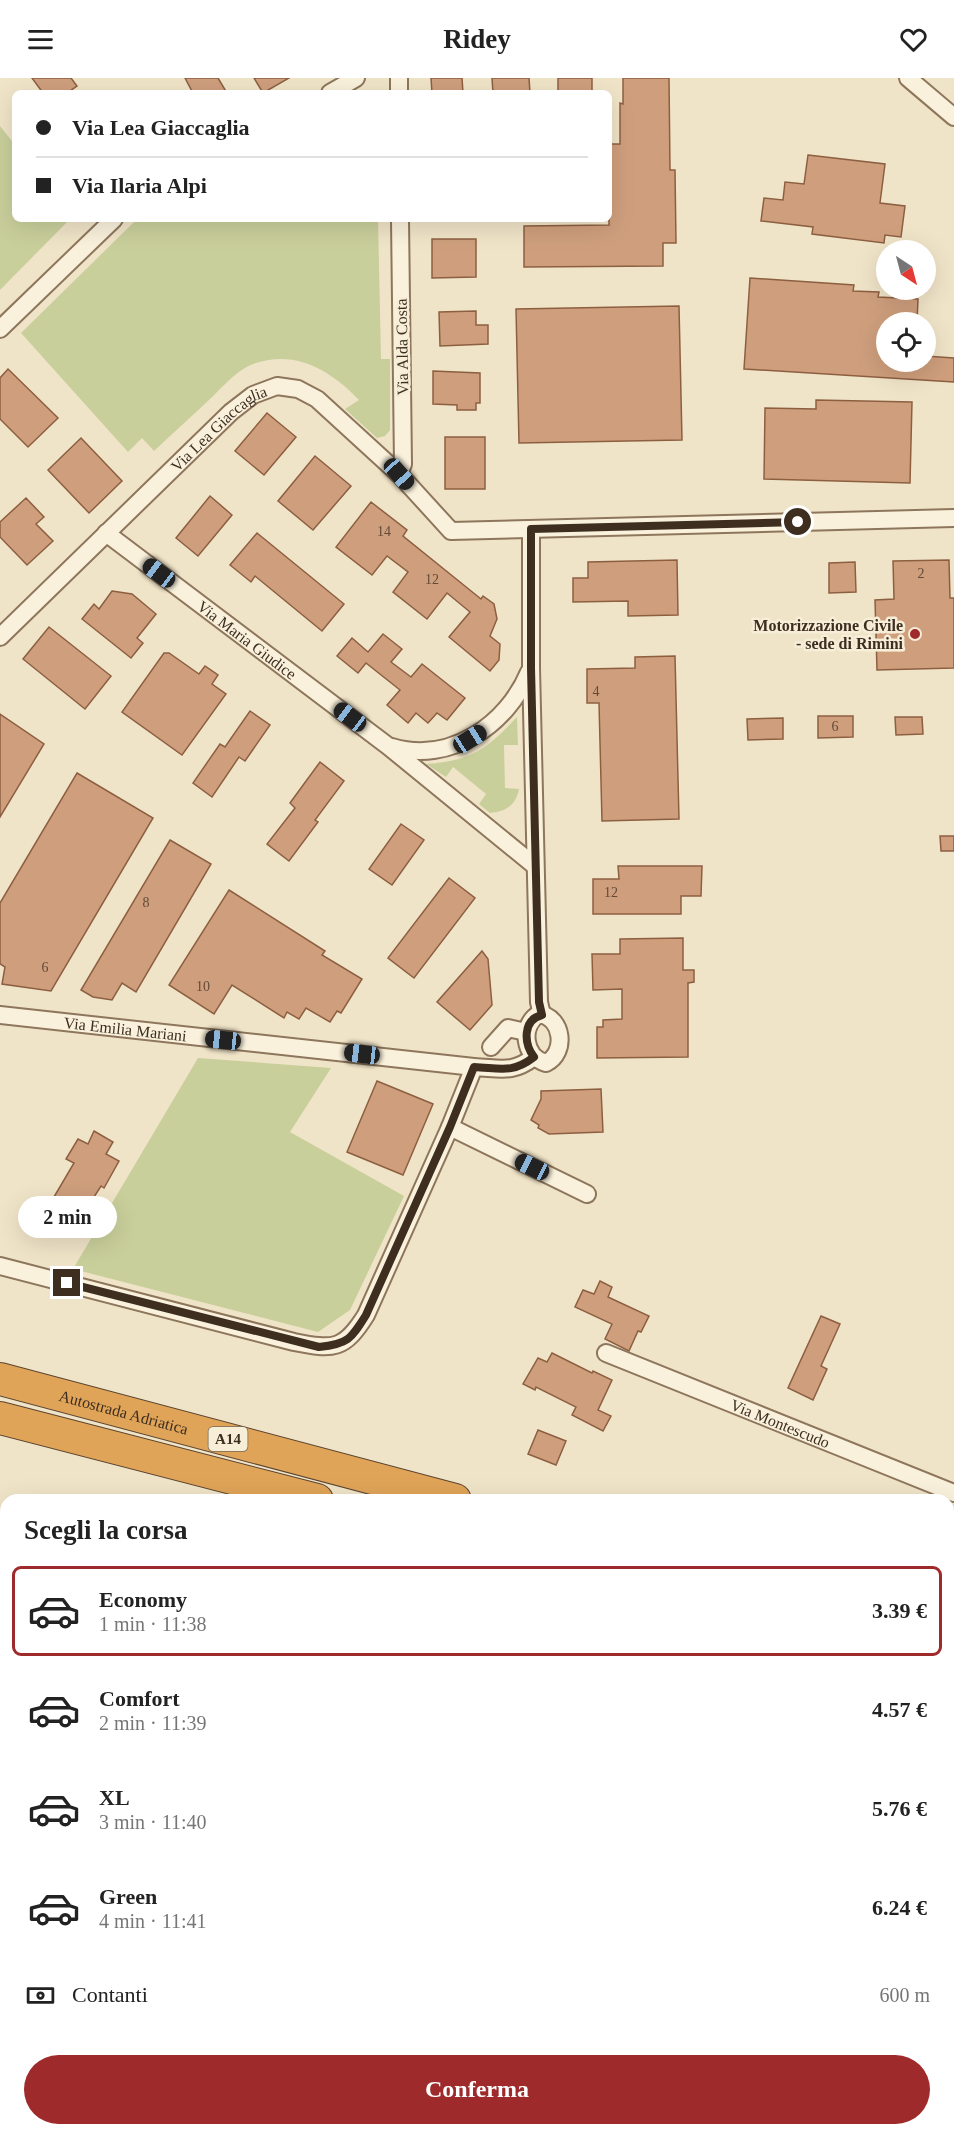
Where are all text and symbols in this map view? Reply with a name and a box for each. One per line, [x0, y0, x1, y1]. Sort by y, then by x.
icon: menu [24, 23, 57, 56]
icon: heart [897, 23, 930, 56]
text: Ridey [443, 24, 511, 54]
text: Via Lea Giaccaglia [72, 115, 250, 140]
text: Via Ilaria Alpi [72, 173, 207, 198]
north arrow [876, 240, 936, 300]
map controls [876, 240, 936, 372]
street label: Via Alda Costa [393, 298, 411, 396]
button: locate [876, 312, 936, 372]
street label: Via Lea Giaccaglia [167, 382, 269, 474]
car [380, 455, 418, 493]
route start [784, 508, 811, 535]
house number: 14 [377, 524, 391, 539]
car [139, 555, 179, 591]
house number: 2 [918, 566, 925, 581]
house number: 12 [425, 572, 439, 587]
street label: Via Maria Giudice [195, 597, 300, 682]
place label: Motorizzazione Civile - sede di Rimini [753, 617, 904, 652]
marker: Motorizzazione Civile - sede di Rimini [908, 627, 922, 641]
house number: 4 [593, 684, 600, 699]
car [330, 699, 370, 735]
house number: 6 [832, 719, 839, 734]
car [450, 722, 490, 756]
house number: 12 [604, 885, 618, 900]
house number: 8 [143, 895, 150, 910]
house number: 6 [42, 960, 49, 975]
house number: 10 [196, 979, 210, 994]
street label: Via Emilia Mariani [63, 1014, 188, 1044]
car [204, 1029, 242, 1051]
car [343, 1043, 381, 1065]
car [512, 1151, 552, 1183]
callout: 2 min [17, 1196, 116, 1238]
text: 2 min [43, 1206, 92, 1228]
route end [53, 1269, 80, 1296]
street label: Autostrada Adriatica [57, 1387, 190, 1437]
street label: Via Montescudo [728, 1396, 832, 1451]
road number: A14 [208, 1427, 248, 1451]
text: Scegli la corsa [24, 1515, 187, 1545]
icon: car [27, 1584, 81, 1638]
text: Economy [99, 1587, 187, 1612]
text: 3.39 € [872, 1598, 927, 1623]
text: 1 min · 11:38 [99, 1613, 207, 1635]
icon: car [27, 1683, 81, 1737]
text: Comfort [99, 1686, 180, 1711]
text: 4.57 € [872, 1697, 927, 1722]
text: 2 min · 11:39 [99, 1712, 207, 1734]
icon: car [27, 1782, 81, 1836]
text: XL [99, 1785, 130, 1810]
text: 5.76 € [872, 1796, 927, 1821]
text: 3 min · 11:40 [99, 1811, 207, 1833]
icon: car [27, 1881, 81, 1935]
text: Green [99, 1884, 157, 1909]
text: 6.24 € [872, 1895, 927, 1920]
text: 4 min · 11:41 [99, 1910, 207, 1932]
icon: cash [24, 1979, 57, 2012]
text: Contanti [72, 1982, 148, 2007]
text: 600 m [879, 1984, 930, 2006]
button: Conferma [24, 2055, 930, 2124]

